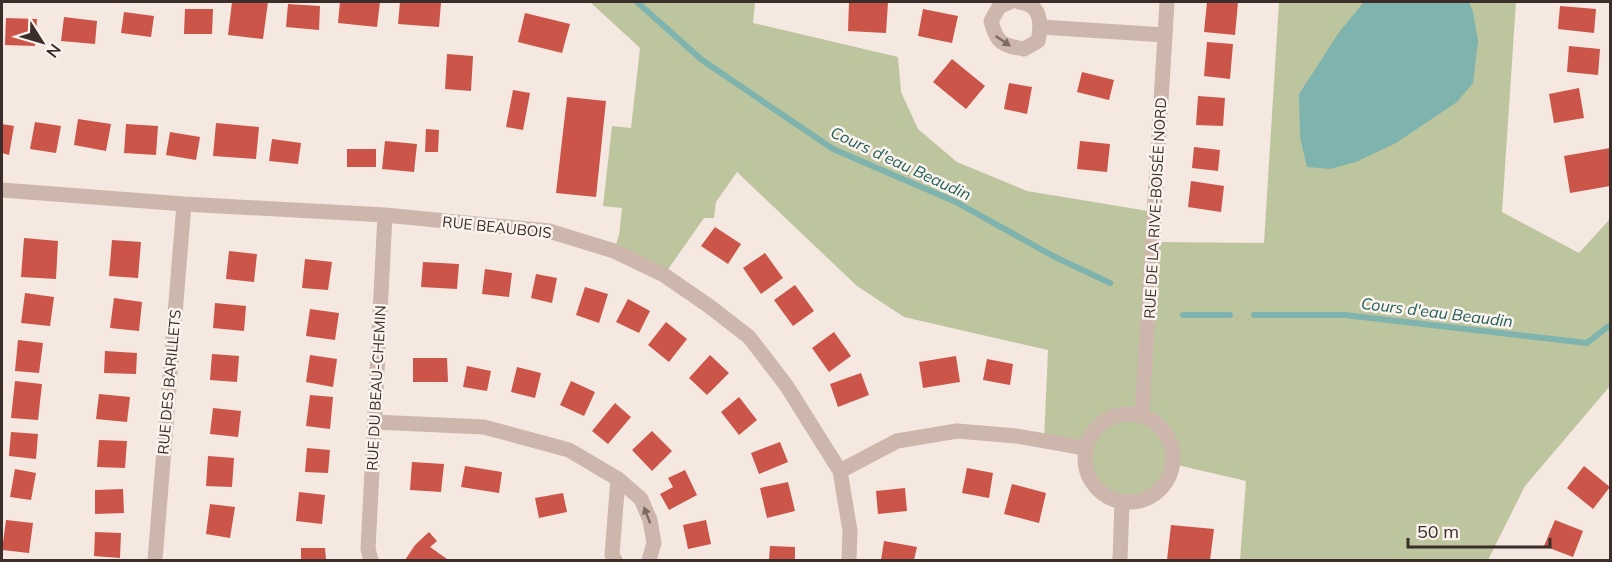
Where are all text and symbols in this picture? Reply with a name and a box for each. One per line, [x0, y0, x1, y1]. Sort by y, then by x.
north arrow [12, 12, 72, 72]
one-way arrow [995, 36, 1012, 47]
text: N [42, 40, 66, 62]
street label: RUE DE LA RIVE-BOISÉE NORD [1140, 97, 1170, 319]
water label: Cours d'eau Beaudin [828, 122, 974, 204]
street label: RUE BEAUBOIS [441, 212, 553, 242]
water label: Cours d'eau Beaudin [1360, 293, 1514, 331]
street label: RUE DU BEAU-CHEMIN [362, 305, 390, 471]
street label: RUE DES BARILLETS [153, 309, 185, 455]
one-way arrow [642, 506, 652, 524]
scale bar [1408, 511, 1550, 549]
text: 50 m [1417, 520, 1459, 543]

